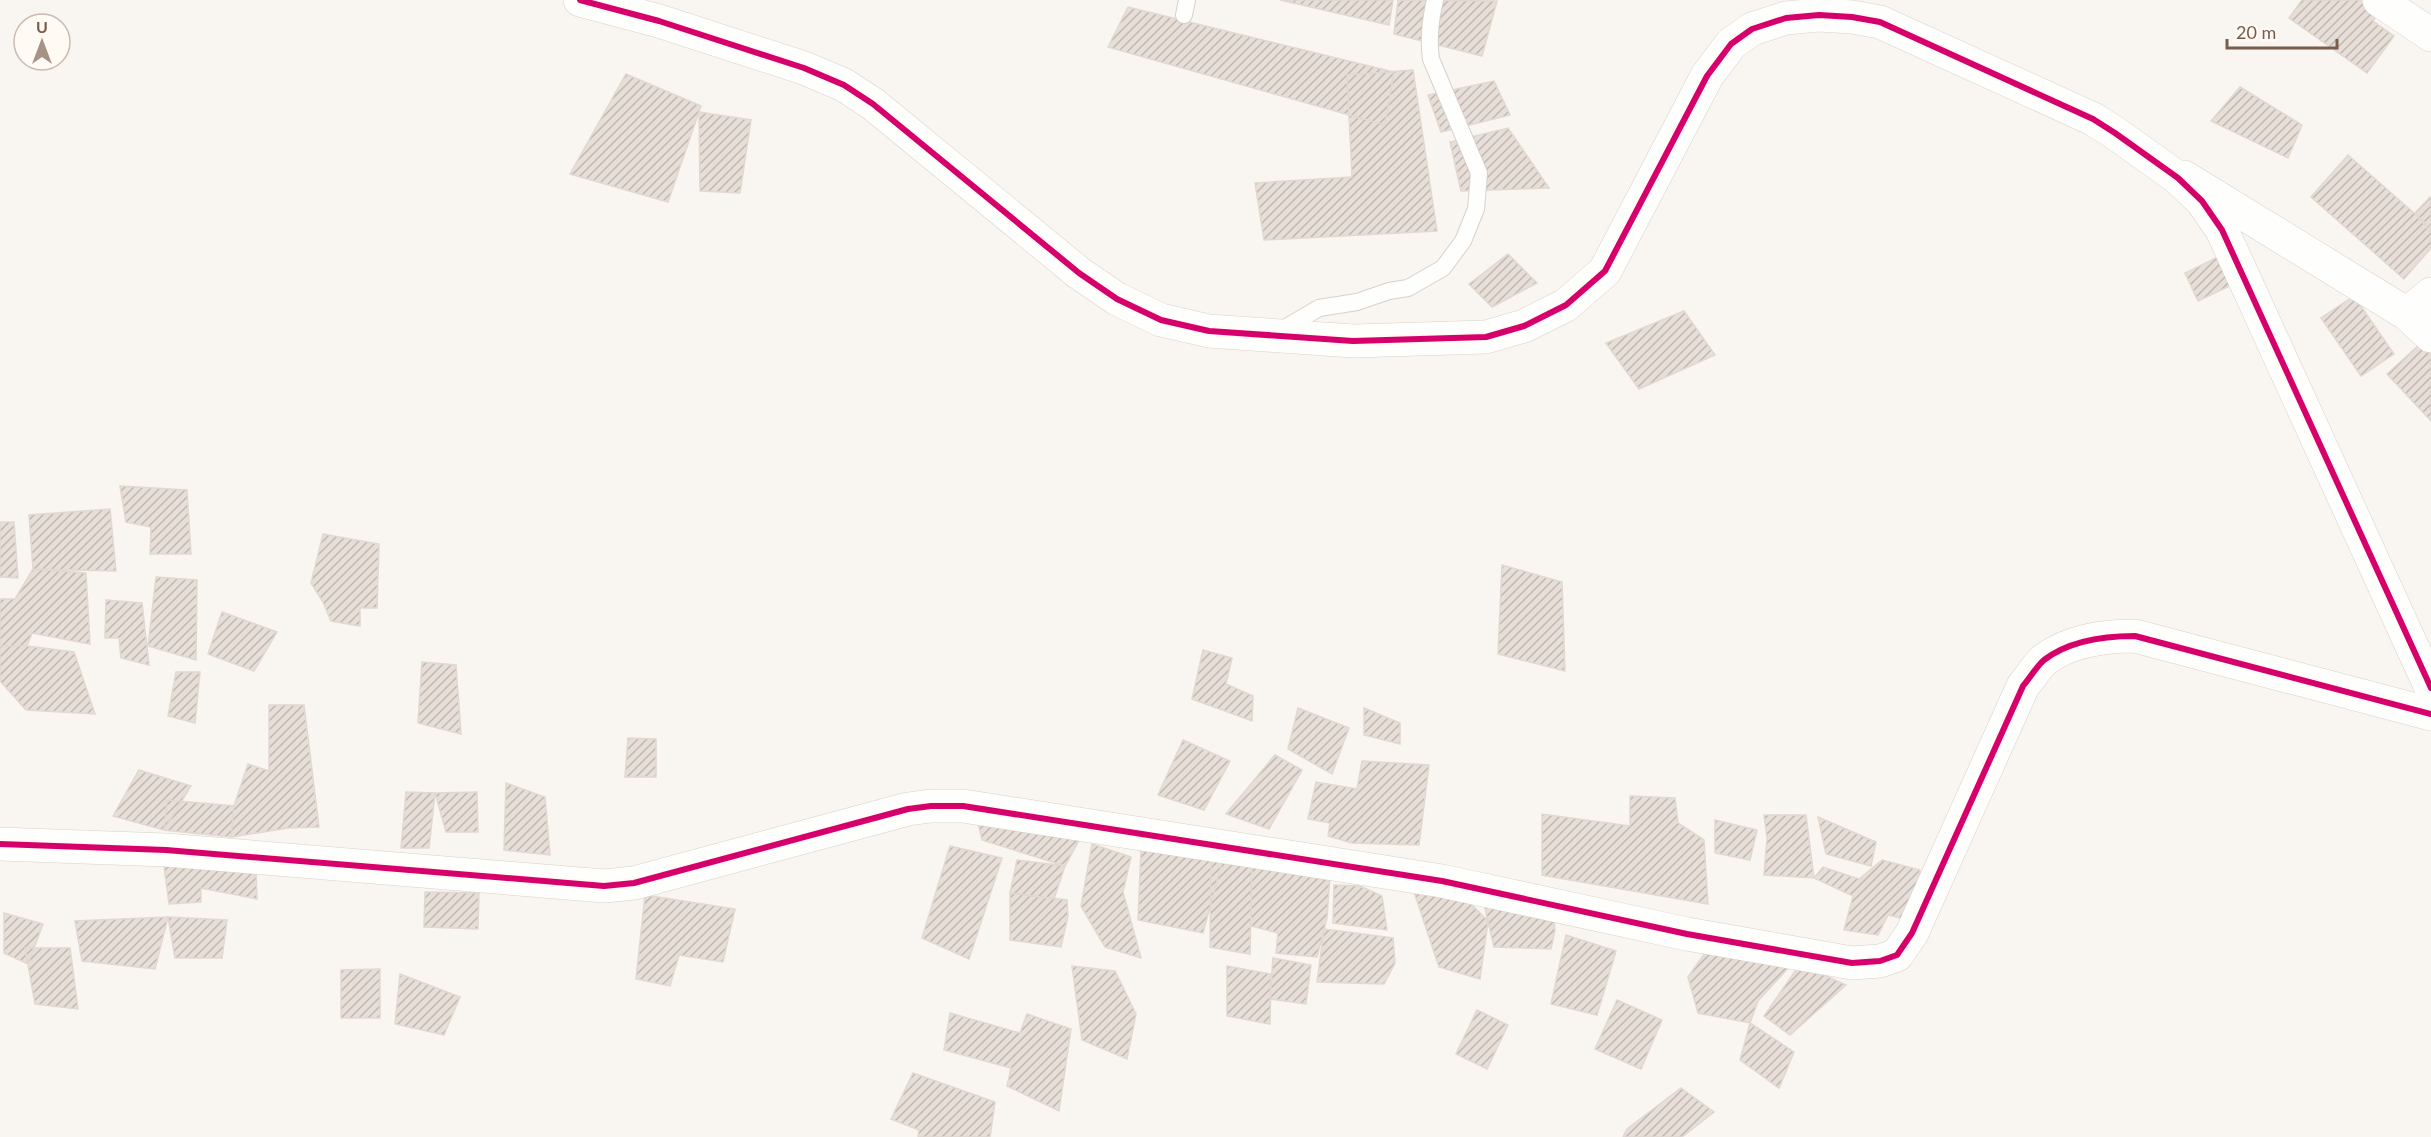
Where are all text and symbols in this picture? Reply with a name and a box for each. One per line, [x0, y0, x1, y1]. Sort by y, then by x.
north arrow [12, 12, 72, 72]
scale bar [2227, 12, 2336, 50]
text: U [36, 17, 48, 36]
text: 20 m [2236, 21, 2276, 43]

